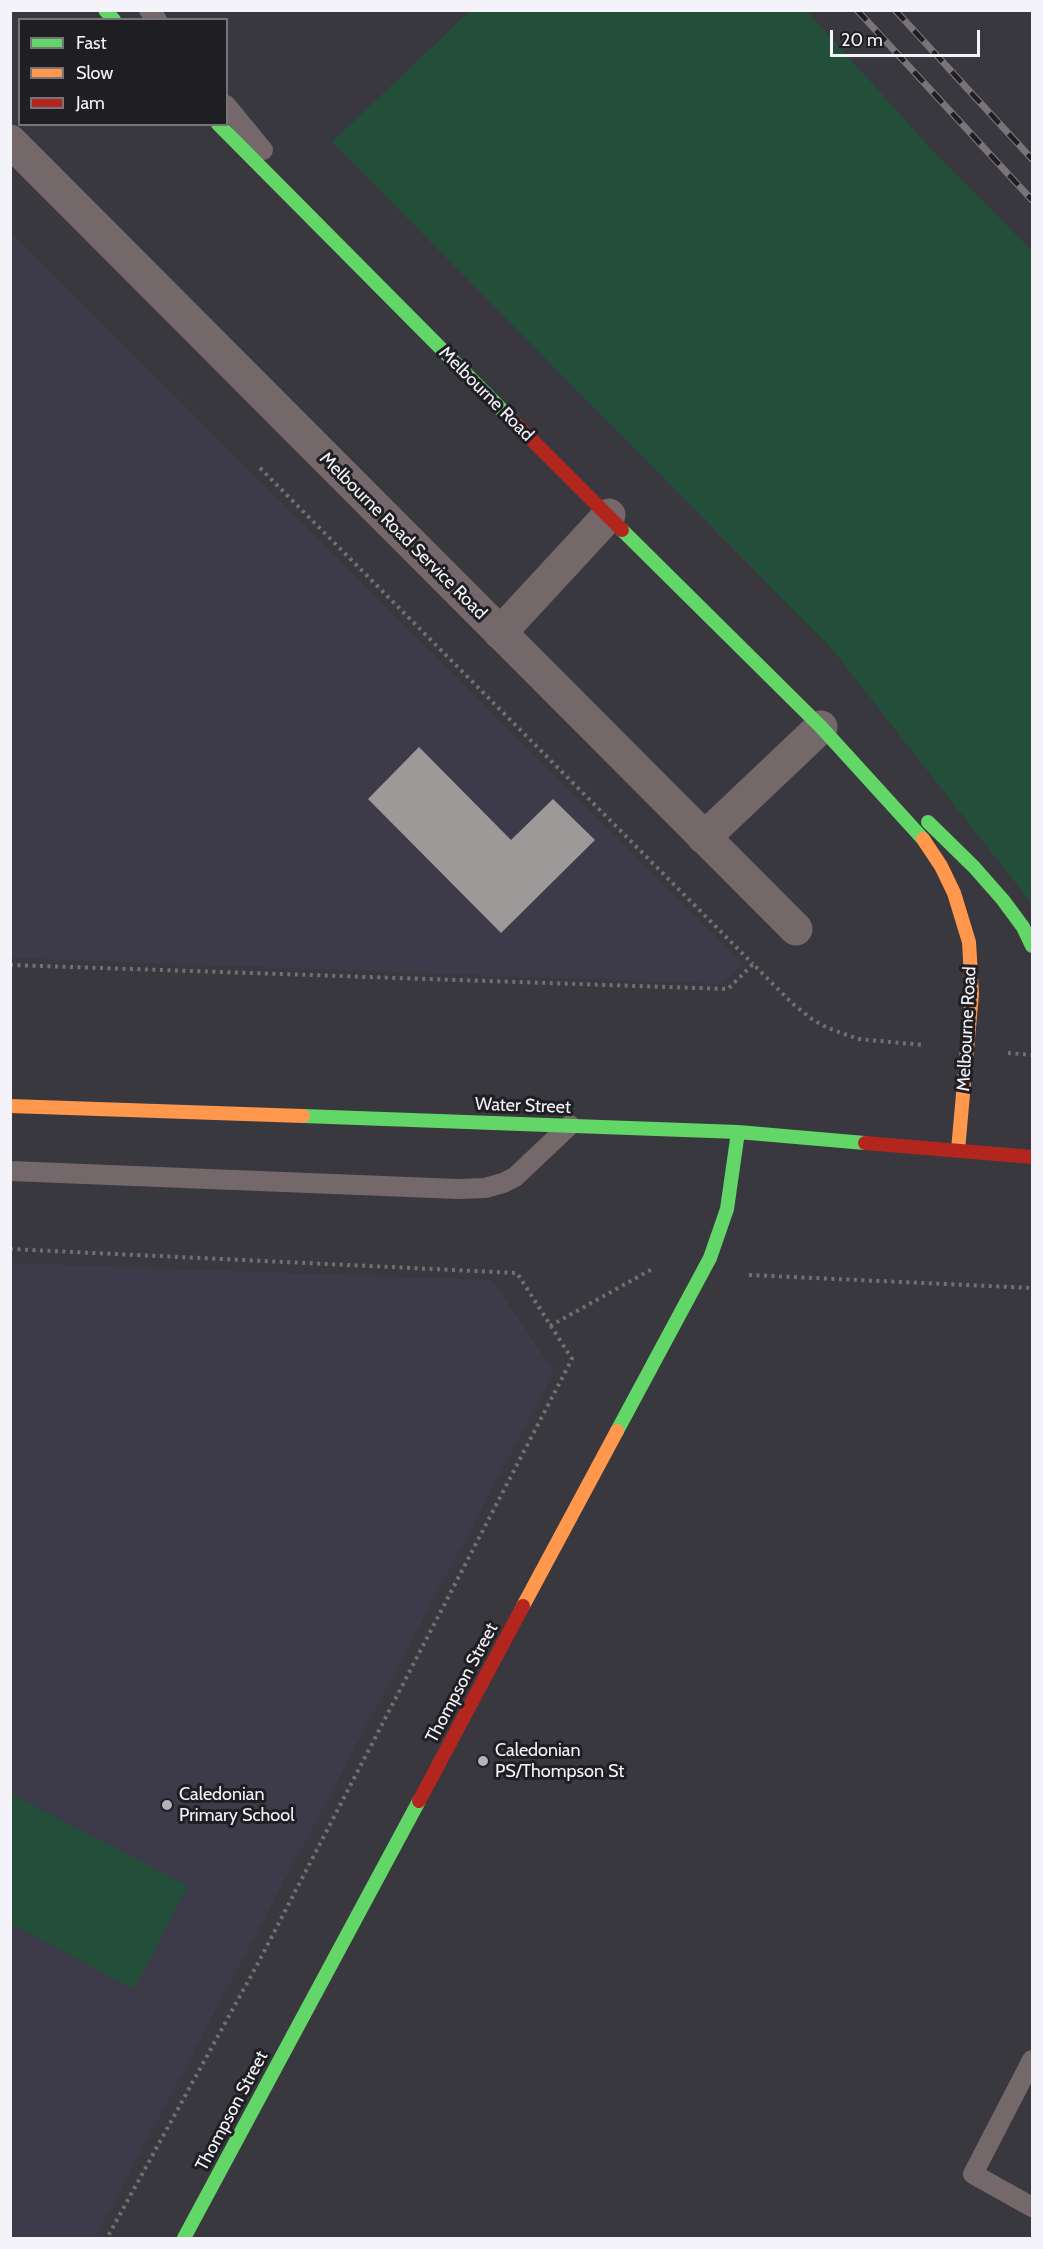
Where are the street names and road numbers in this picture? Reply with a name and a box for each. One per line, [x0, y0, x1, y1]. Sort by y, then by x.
street label: Melbourne Road [434, 342, 538, 446]
street label: Melbourne Road Service Road [315, 448, 491, 624]
street label: Melbourne Road [953, 966, 981, 1092]
street label: Water Street [475, 1094, 571, 1118]
street label: Thompson Street [421, 1619, 503, 1747]
street label: Thompson Street [191, 2047, 273, 2175]

